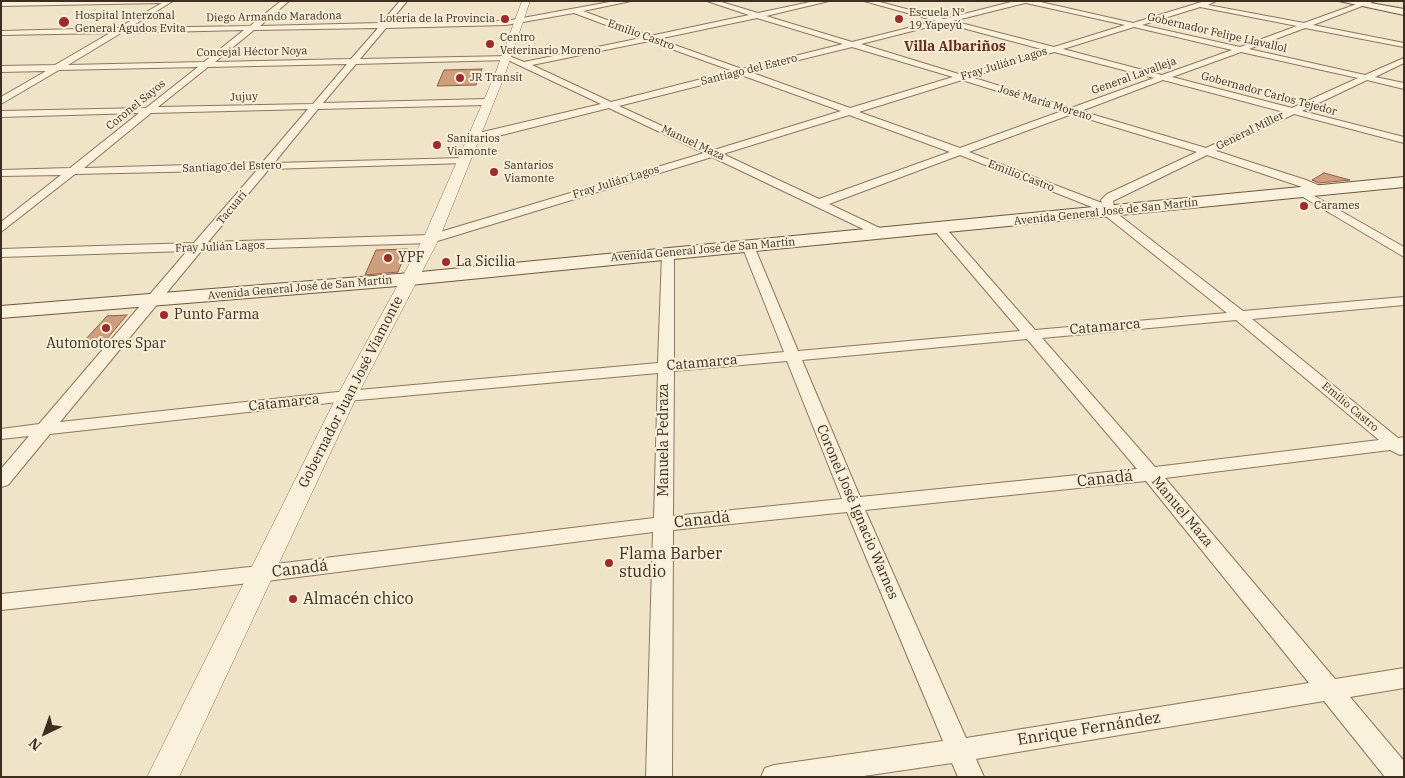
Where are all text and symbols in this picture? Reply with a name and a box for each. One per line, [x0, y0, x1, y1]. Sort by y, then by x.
place label: Escuela Nº 19 Yapeyú [909, 6, 965, 32]
place label: Hospital Interzonal General Agudos Evita [75, 9, 186, 35]
street label: Diego Armando Maradona [206, 9, 342, 25]
street label: Gobernador Felipe Llavallol [1146, 10, 1288, 56]
place label: Loteria de la Provincia [379, 12, 495, 26]
marker: Loteria de la Provincia [499, 13, 511, 25]
marker: Escuela Nº 19 Yapeyú [893, 13, 905, 25]
marker: Hospital Interzonal General Agudos Evita [57, 15, 71, 29]
street label: Emilio Castro [606, 17, 676, 53]
place label: Centro Veterinario Moreno [500, 31, 601, 57]
marker: Centro Veterinario Moreno [484, 38, 496, 50]
district label: Villa Albariños [904, 39, 1006, 55]
street label: Concejal Héctor Noya [196, 44, 308, 60]
street label: Fray Julián Lagos [959, 45, 1049, 83]
street label: Santiago del Estero [699, 52, 799, 88]
street label: General Lavalleja [1090, 55, 1178, 97]
street label: Gobernador Carlos Tejedor [1200, 70, 1338, 118]
place label: JR Transit [470, 71, 523, 85]
marker: JR Transit [454, 72, 466, 84]
street label: Coronel Sayos [104, 77, 168, 133]
street label: José María Moreno [997, 82, 1093, 124]
street label: Jujuy [230, 90, 258, 104]
street label: General Miller [1214, 109, 1286, 153]
street label: Manuel Maza [659, 123, 727, 163]
place label: Sanitarios Viamonte [447, 132, 500, 158]
marker: Sanitarios Viamonte [431, 139, 443, 151]
street label: Emilio Castro [986, 157, 1056, 195]
street label: Santiago del Estero [182, 159, 282, 175]
place label: Santarios Viamonte [504, 159, 554, 185]
street label: Fray Julián Lagos [571, 163, 661, 201]
marker: Santarios Viamonte [488, 166, 500, 178]
street label: Tacuarí [214, 189, 250, 227]
street label: Avenida General José de San Martín [1013, 196, 1199, 228]
place label: Carames [1314, 199, 1360, 213]
marker: Carames [1298, 200, 1310, 212]
street label: Avenida General José de San Martín [610, 235, 796, 265]
street label: Fray Julián Lagos [175, 239, 265, 255]
place label: YPF [398, 250, 424, 266]
marker: YPF [382, 252, 394, 264]
place label: La Sicilia [456, 254, 516, 270]
marker: La Sicilia [440, 256, 452, 268]
street label: Avenida General José de San Martín [207, 273, 393, 303]
street label: Gobernador Juan José Viamonte [295, 293, 407, 491]
place label: Punto Farma [174, 307, 259, 323]
marker: Punto Farma [158, 309, 170, 321]
street label: Catamarca [1069, 316, 1141, 338]
marker: Automotores Spar [100, 322, 112, 334]
place label: Automotores Spar [46, 336, 166, 352]
street label: Catamarca [666, 352, 738, 374]
street label: Emilio Castro [1319, 380, 1381, 434]
street label: Manuela Pedraza [656, 383, 672, 497]
street label: Catamarca [248, 391, 320, 415]
street label: Coronel José Ignacio Warnes [812, 422, 902, 602]
street label: Canadá [1076, 467, 1134, 491]
street label: Manuel Maza [1148, 473, 1216, 551]
street label: Canadá [673, 508, 731, 532]
place label: Flama Barber studio [619, 544, 722, 582]
street label: Canadá [271, 556, 329, 582]
marker: Flama Barber studio [603, 557, 615, 569]
place label: Almacén chico [303, 589, 414, 609]
marker: Almacén chico [287, 593, 299, 605]
north arrow [20, 708, 70, 758]
street label: Enrique Fernández [1016, 708, 1162, 750]
text: N [25, 734, 45, 755]

